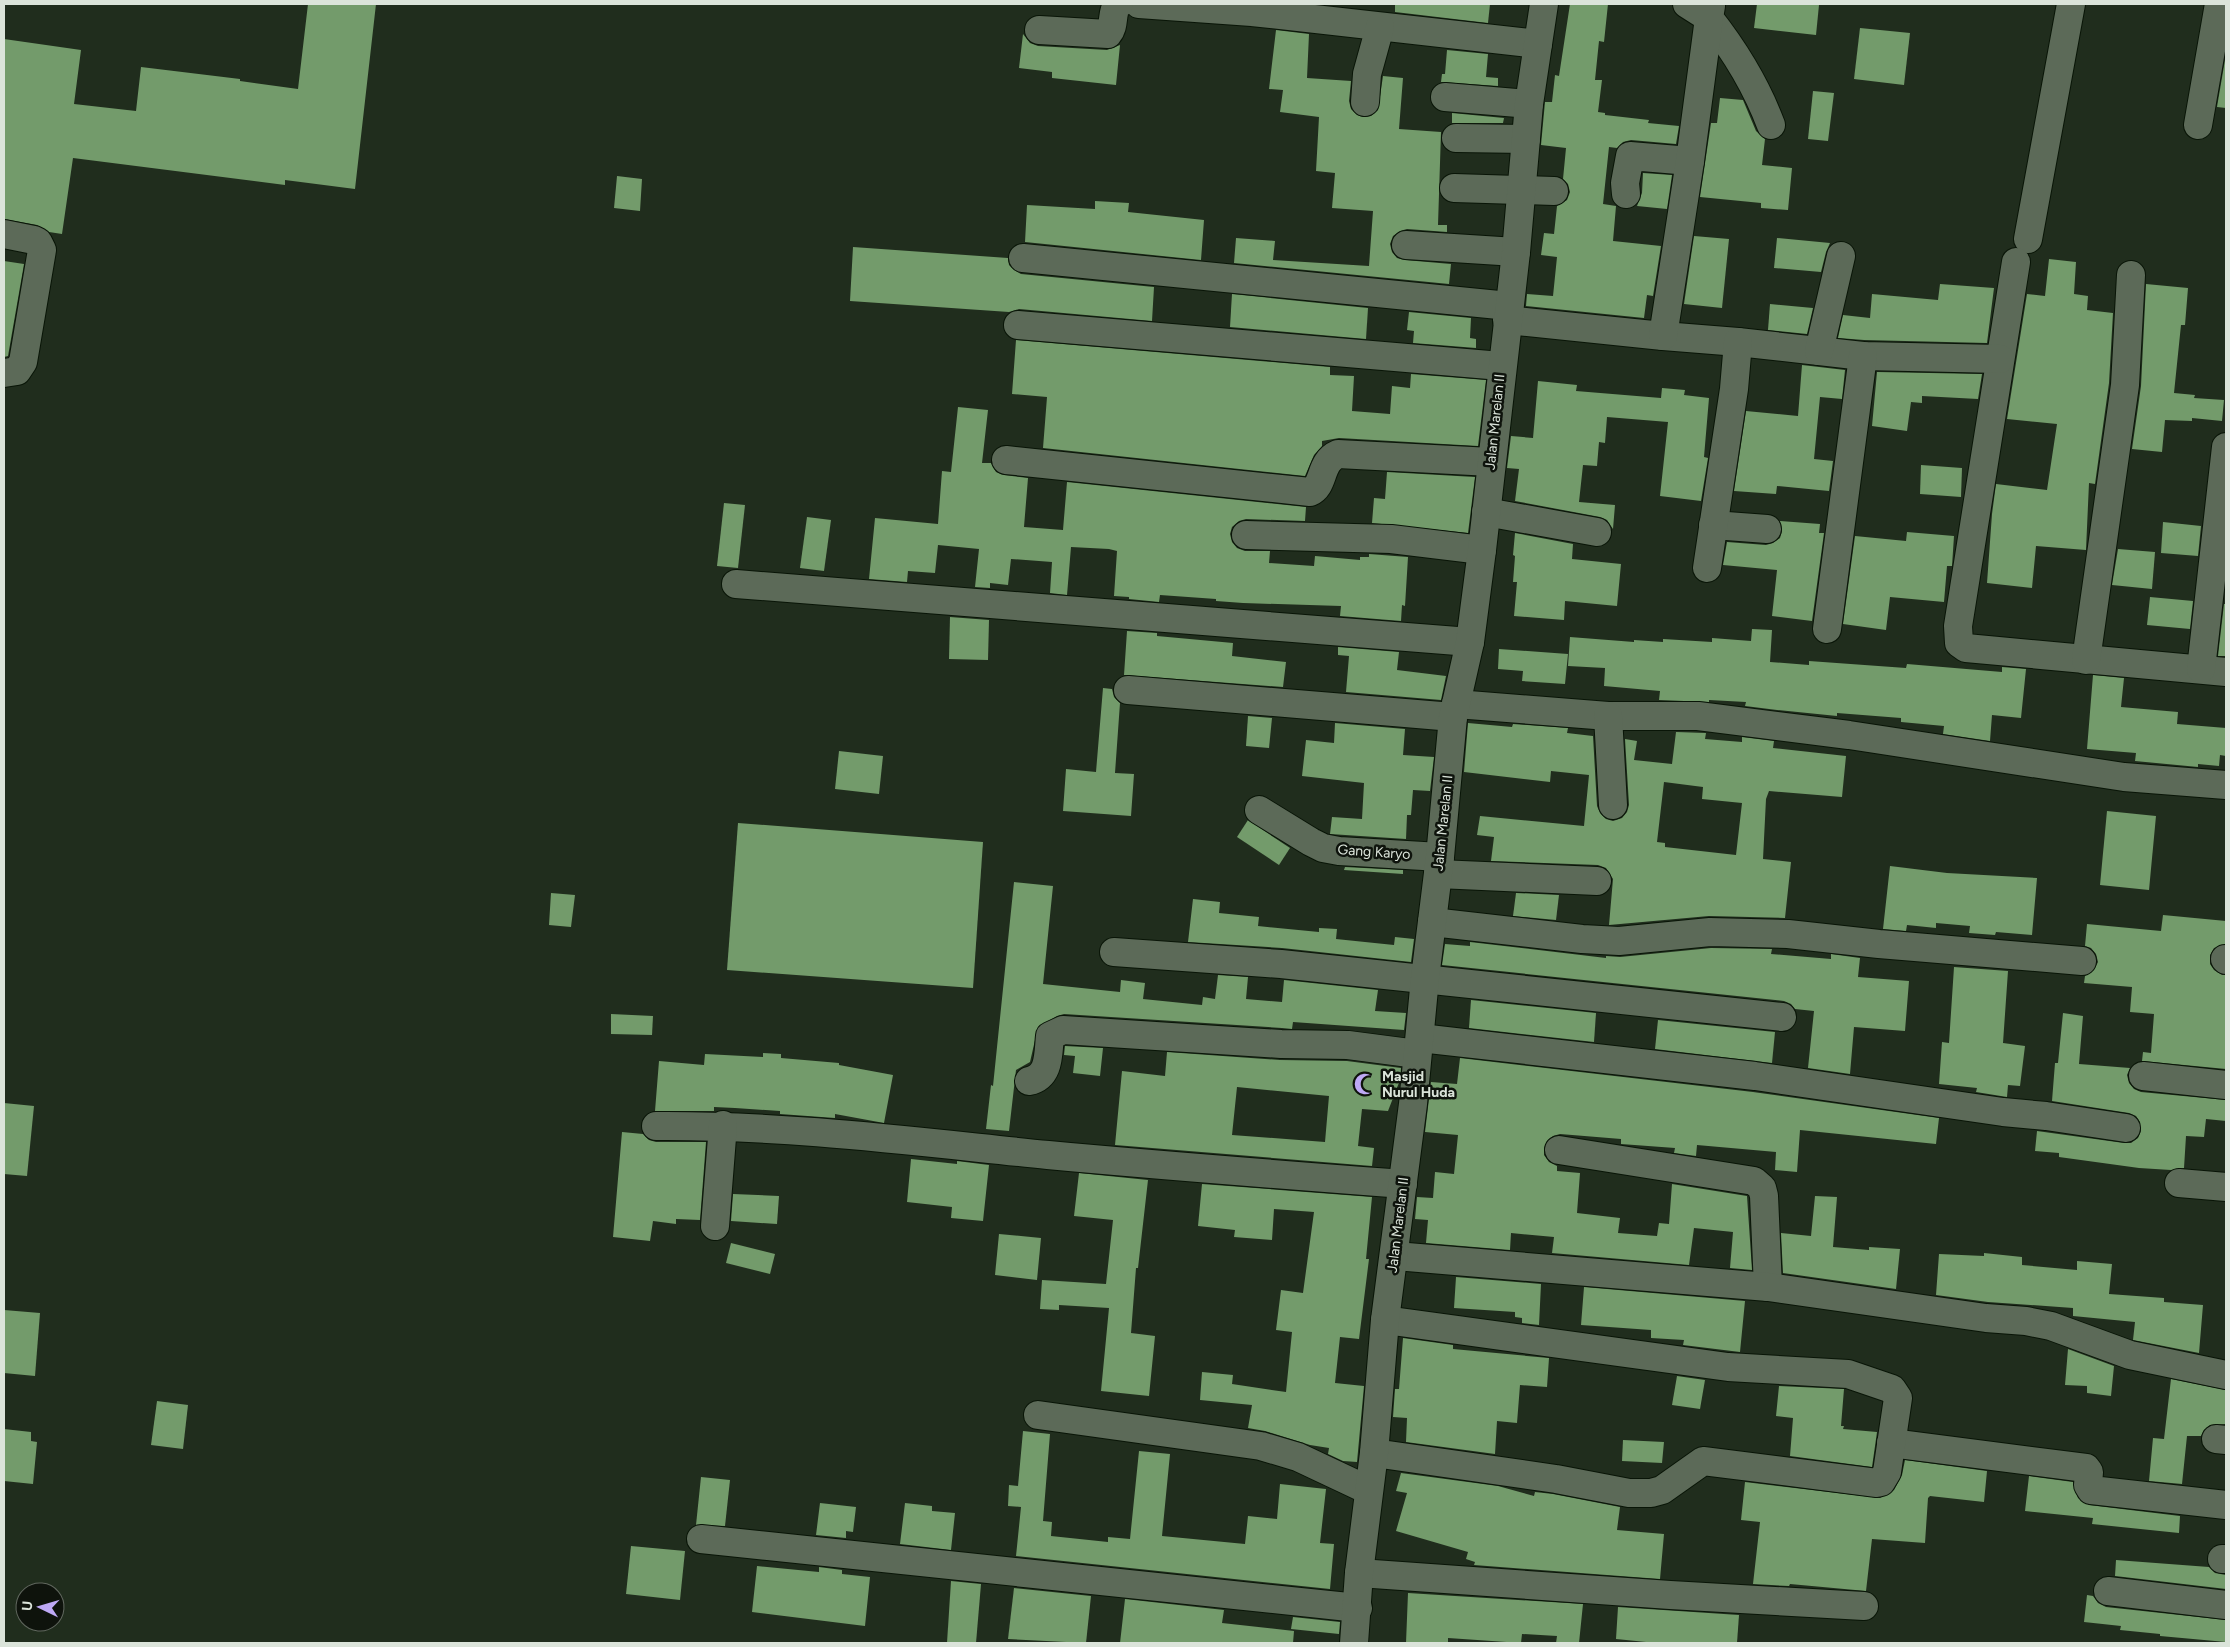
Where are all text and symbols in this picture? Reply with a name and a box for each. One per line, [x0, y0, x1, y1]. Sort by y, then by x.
street label: Jalan Marelan II [1482, 373, 1508, 471]
street label: Jalan Marelan II [1430, 774, 1456, 872]
street label: Gang Karyo [1337, 841, 1411, 863]
place label: Masjid Nurul Huda [1382, 1068, 1455, 1101]
mosque icon: Masjid Nurul Huda [1352, 1071, 1378, 1097]
street label: Jalan Marelan II [1384, 1176, 1412, 1274]
north arrow [15, 1582, 65, 1632]
text: U [19, 1600, 36, 1612]

